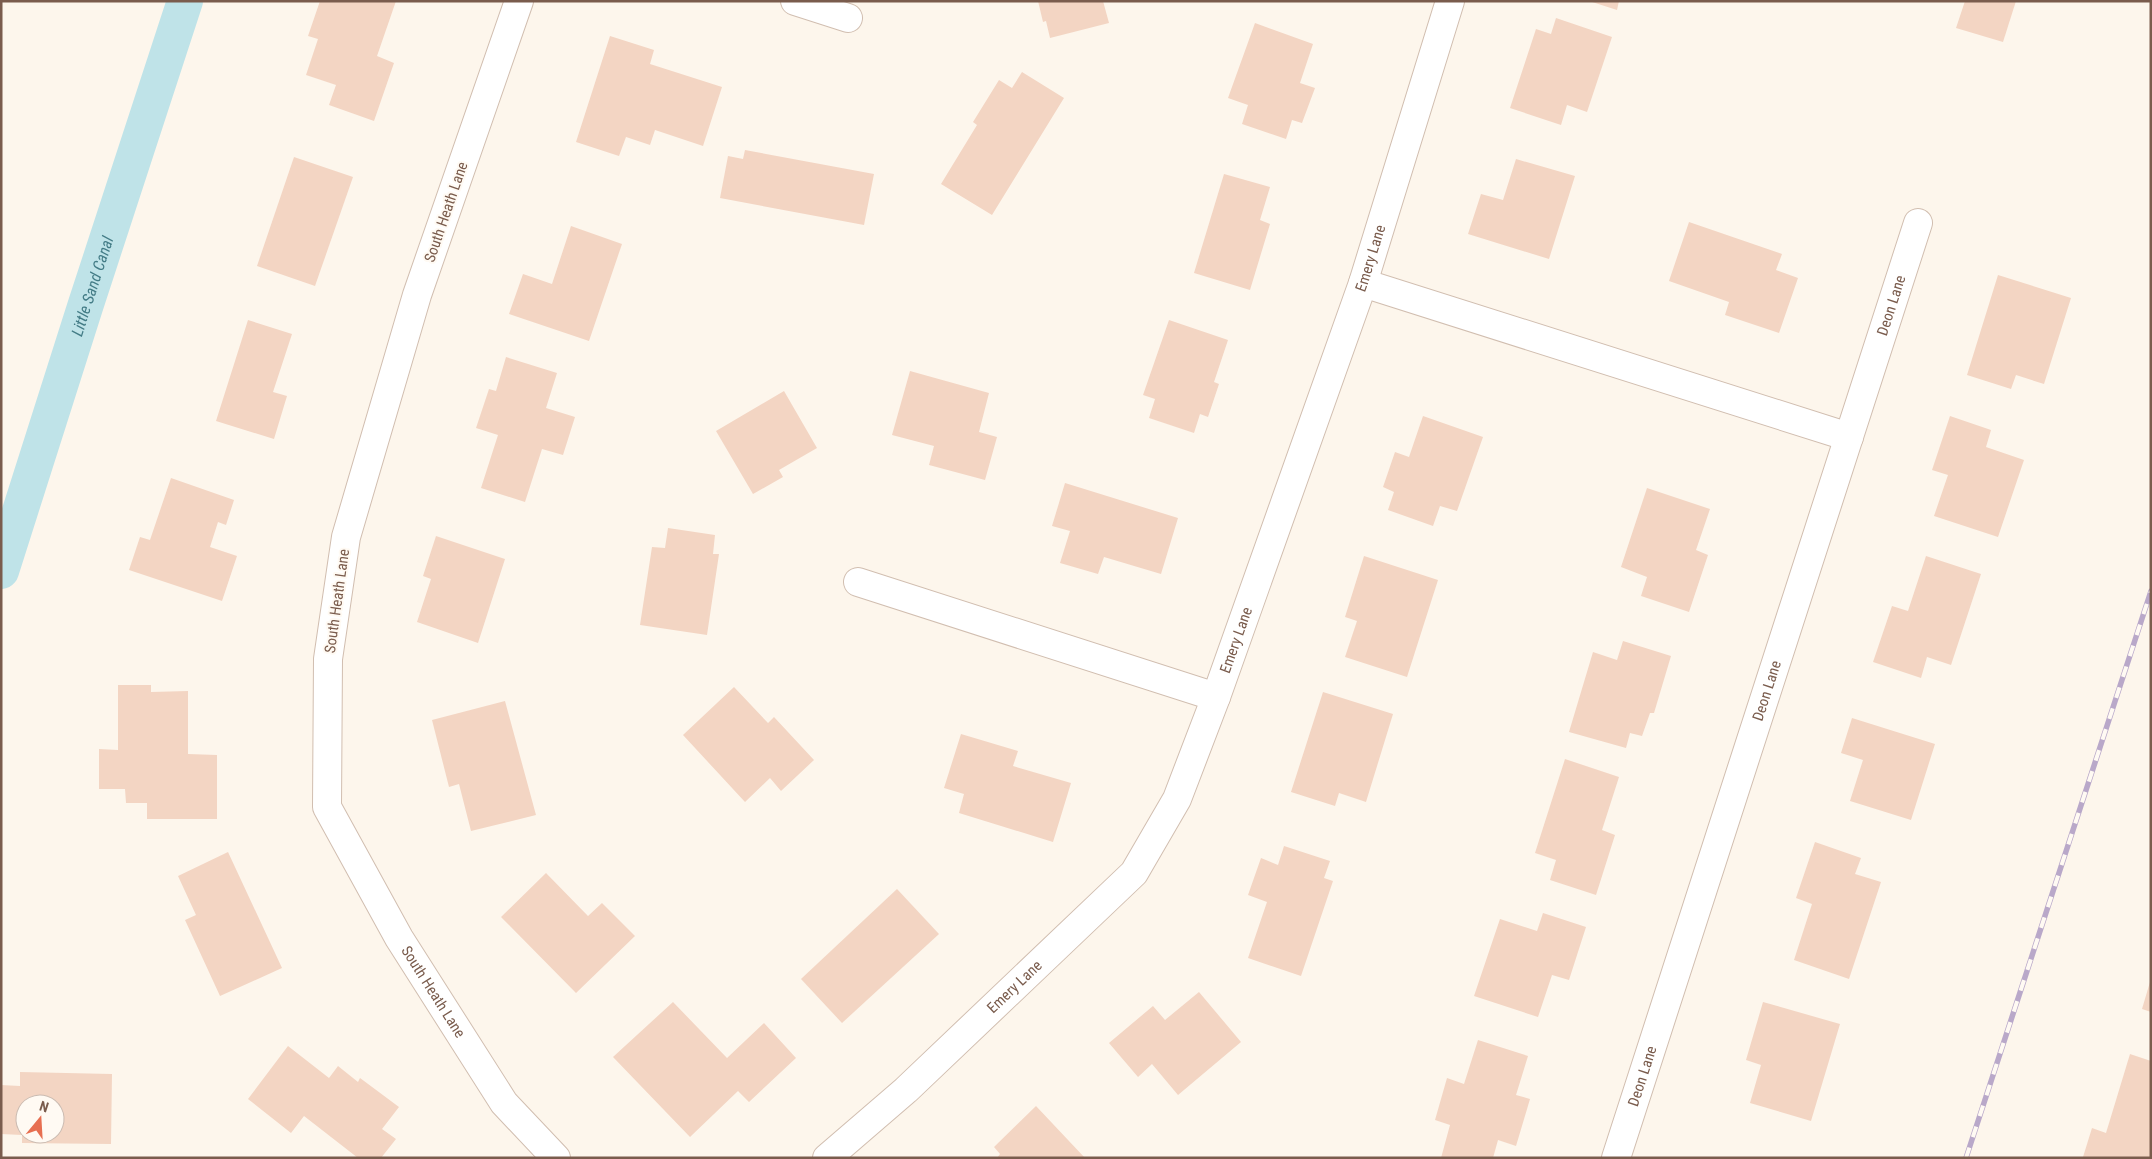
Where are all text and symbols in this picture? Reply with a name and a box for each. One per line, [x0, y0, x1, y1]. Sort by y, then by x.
street label: South Heath Lane [420, 159, 472, 265]
street label: Emery Lane [1352, 223, 1389, 294]
water label: Little Sand Canal [67, 233, 117, 338]
street label: Deon Lane [1873, 273, 1910, 338]
street label: South Heath Lane [321, 548, 353, 654]
street label: Emery Lane [1216, 605, 1256, 676]
street label: Deon Lane [1749, 658, 1785, 723]
street label: South Heath Lane [397, 943, 469, 1041]
street label: Emery Lane [983, 957, 1046, 1017]
street label: Deon Lane [1624, 1044, 1661, 1109]
north arrow [15, 1094, 65, 1144]
text: N [37, 1098, 51, 1116]

